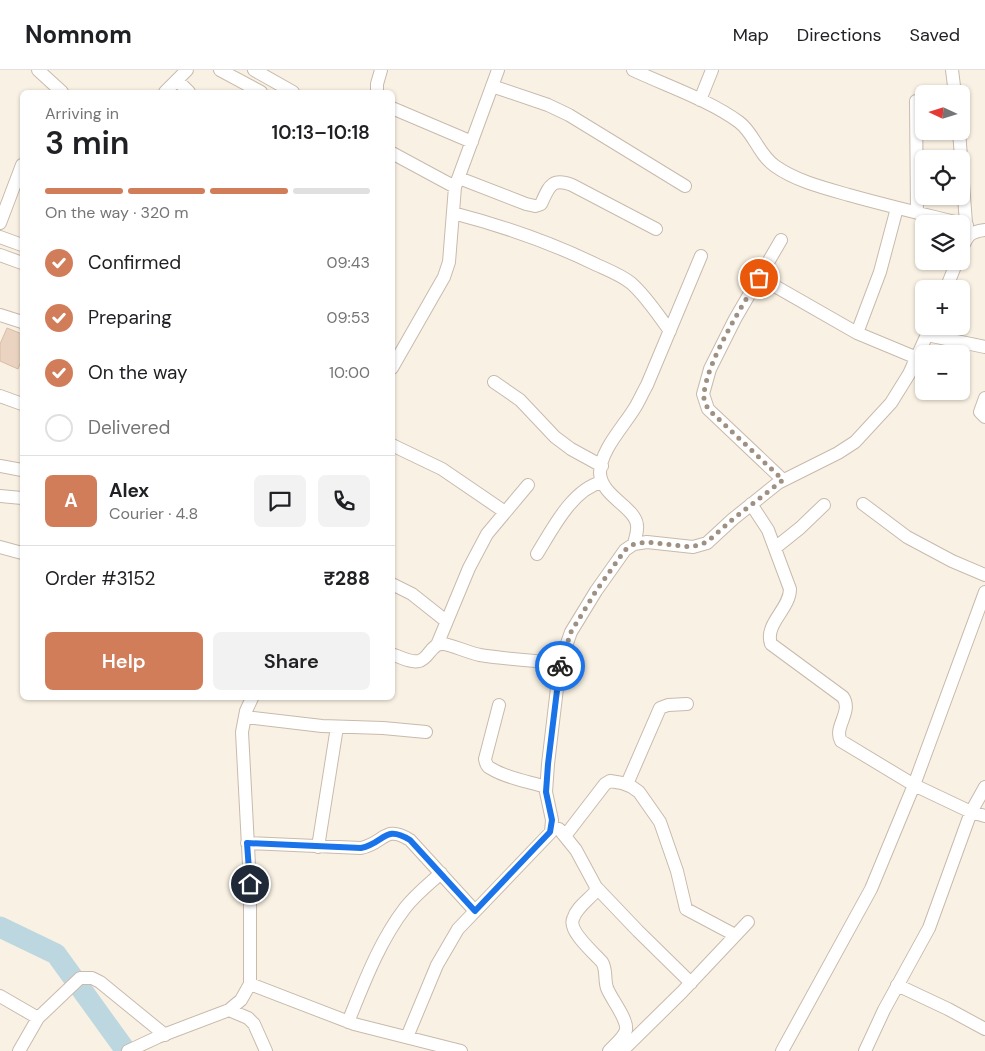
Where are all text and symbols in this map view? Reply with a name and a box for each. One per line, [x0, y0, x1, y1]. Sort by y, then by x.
text: Nomnom [25, 19, 132, 50]
text: Map [733, 23, 769, 47]
text: Directions [797, 23, 882, 47]
text: Saved [910, 23, 960, 47]
north arrow [915, 85, 970, 140]
map controls [915, 85, 970, 400]
text: Arriving in [45, 103, 119, 124]
text: 10:13–10:18 [272, 120, 370, 145]
text: 3 min [45, 122, 129, 164]
button: locate [915, 150, 970, 205]
text: On the way · 320 m [45, 202, 189, 223]
button: layers [915, 215, 970, 270]
icon: check [45, 249, 73, 277]
text: Confirmed [88, 250, 181, 275]
text: 09:43 [327, 252, 370, 273]
pin [738, 257, 780, 299]
icon: bag [745, 264, 773, 292]
button: + [915, 280, 970, 335]
icon: check [45, 304, 73, 332]
text: Preparing [88, 305, 172, 330]
text: 09:53 [327, 307, 370, 328]
button: − [915, 345, 970, 400]
icon: check [45, 359, 73, 387]
text: On the way [88, 360, 188, 385]
text: 10:00 [329, 362, 370, 383]
text: Delivered [88, 415, 170, 440]
button: chat [254, 475, 306, 527]
button: phone [318, 475, 370, 527]
text: Alex [109, 478, 149, 503]
text: A [64, 488, 78, 513]
text: Courier · 4.8 [109, 503, 198, 524]
text: Order #3152 [45, 566, 156, 591]
text: ₹288 [323, 566, 370, 591]
button: Help [45, 632, 203, 690]
button: Share [213, 632, 370, 690]
courier [535, 641, 585, 691]
icon: bike [546, 652, 574, 680]
pin [229, 863, 271, 905]
icon: home [236, 870, 264, 898]

